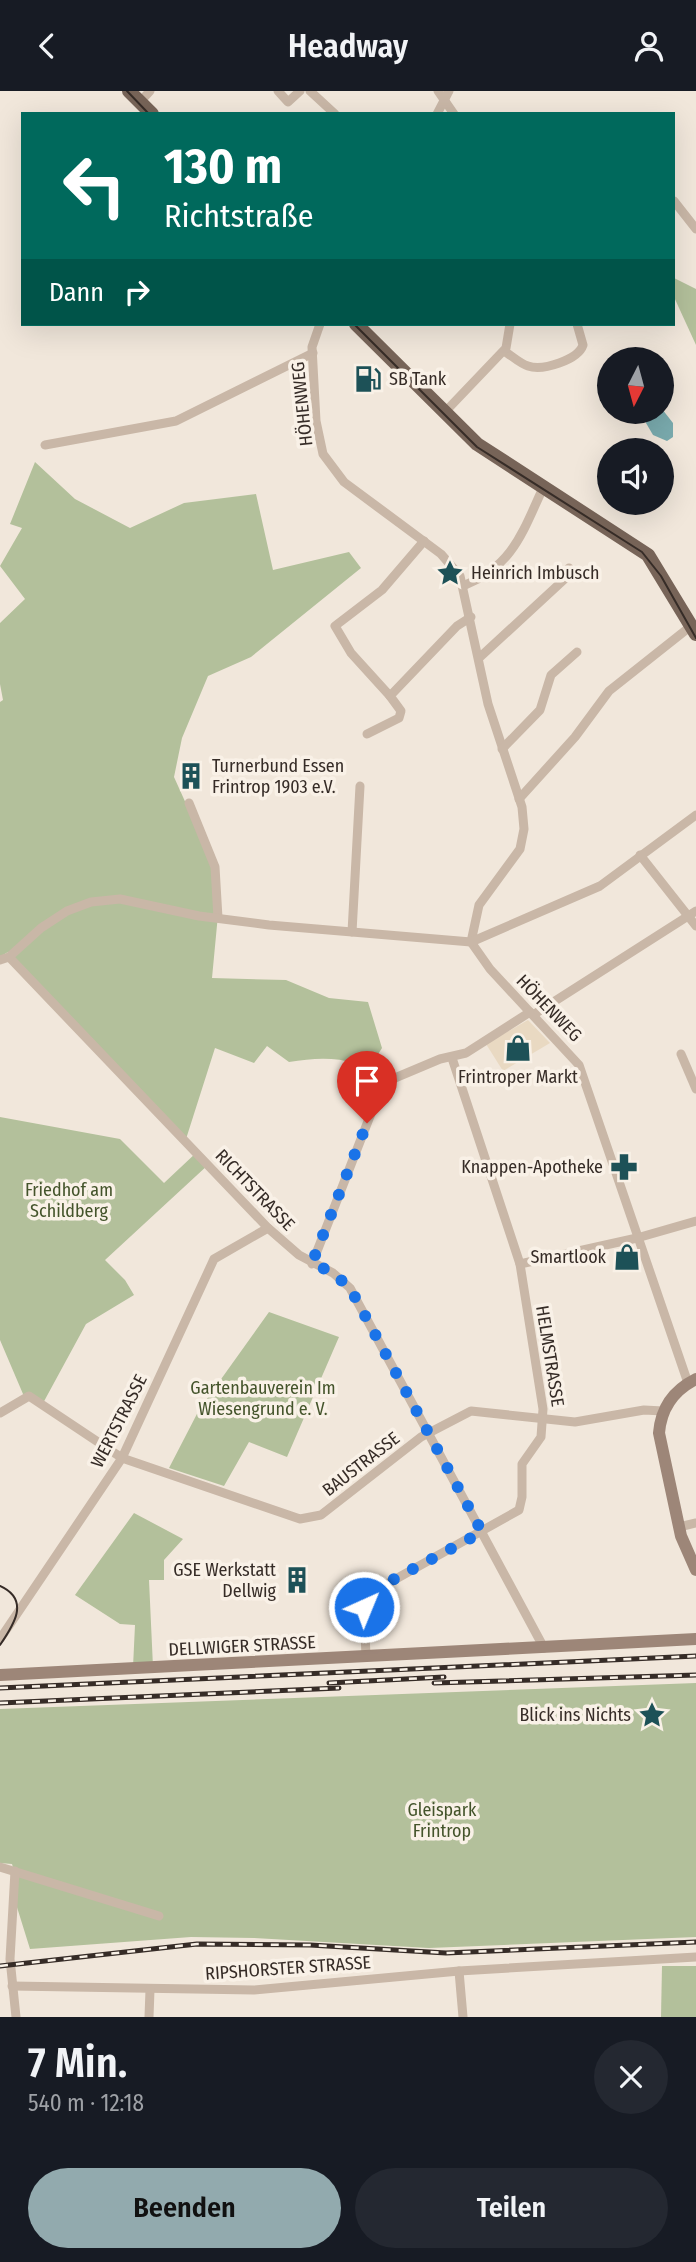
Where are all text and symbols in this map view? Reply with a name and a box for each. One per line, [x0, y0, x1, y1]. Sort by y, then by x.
icon: back [28, 27, 66, 65]
text: Headway [288, 27, 408, 65]
icon: person [630, 27, 668, 65]
text: 130 m [164, 137, 282, 196]
icon: left [49, 140, 140, 231]
text: Richtstraße [164, 197, 313, 235]
icon: right [118, 273, 156, 311]
text: Dann [49, 277, 104, 308]
north arrow [597, 347, 674, 423]
map controls [597, 347, 674, 515]
street label: HÖHENWEG [287, 361, 317, 447]
fuel station icon: SB Tank [353, 364, 383, 394]
place label: SB Tank [389, 368, 447, 390]
button: sound [597, 438, 674, 515]
place icon: Heinrich Imbusch [435, 558, 465, 588]
place label: Heinrich Imbusch [471, 562, 599, 584]
place label: Turnerbund Essen Frintrop 1903 e.V. [212, 755, 344, 798]
building icon: Turnerbund Essen Frintrop 1903 e.V. [176, 761, 206, 791]
street label: HÖHENWEG [512, 970, 586, 1046]
shop icon: Frintroper Markt [503, 1033, 533, 1063]
pin [337, 1051, 397, 1123]
icon: arrive [348, 1062, 386, 1100]
place label: Frintroper Markt [458, 1066, 578, 1088]
street label: RICHTSTRASSE [211, 1145, 299, 1235]
pharmacy icon: Knappen-Apotheke [609, 1152, 639, 1182]
place label: Knappen-Apotheke [461, 1156, 603, 1178]
park label: Friedhof am Schildberg [25, 1179, 113, 1222]
shop icon: Smartlook [612, 1242, 642, 1272]
place label: Smartlook [530, 1246, 607, 1268]
street label: HELMSTRASSE [531, 1304, 569, 1408]
street label: WERTSTRASSE [86, 1371, 152, 1471]
park label: Gartenbauverein Im Wiesengrund e. V. [190, 1377, 336, 1420]
street label: BAUSTRASSE [318, 1427, 404, 1501]
place label: GSE Werkstatt Dellwig [173, 1559, 277, 1602]
building icon: GSE Werkstatt Dellwig [282, 1565, 312, 1595]
position arrow [327, 1570, 401, 1644]
street label: DELLWIGER STRASSE [168, 1631, 316, 1661]
place icon: Blick ins Nichts [637, 1700, 667, 1730]
place label: Blick ins Nichts [519, 1704, 631, 1726]
park label: Gleispark Frintrop [408, 1799, 477, 1842]
street label: RIPSHORSTER STRASSE [204, 1951, 372, 1985]
text: 7 Min. [28, 2038, 127, 2088]
button: close [594, 2040, 668, 2114]
text: 540 m · 12:18 [28, 2089, 144, 2117]
button: Beenden [28, 2168, 341, 2248]
button: Teilen [355, 2168, 668, 2248]

